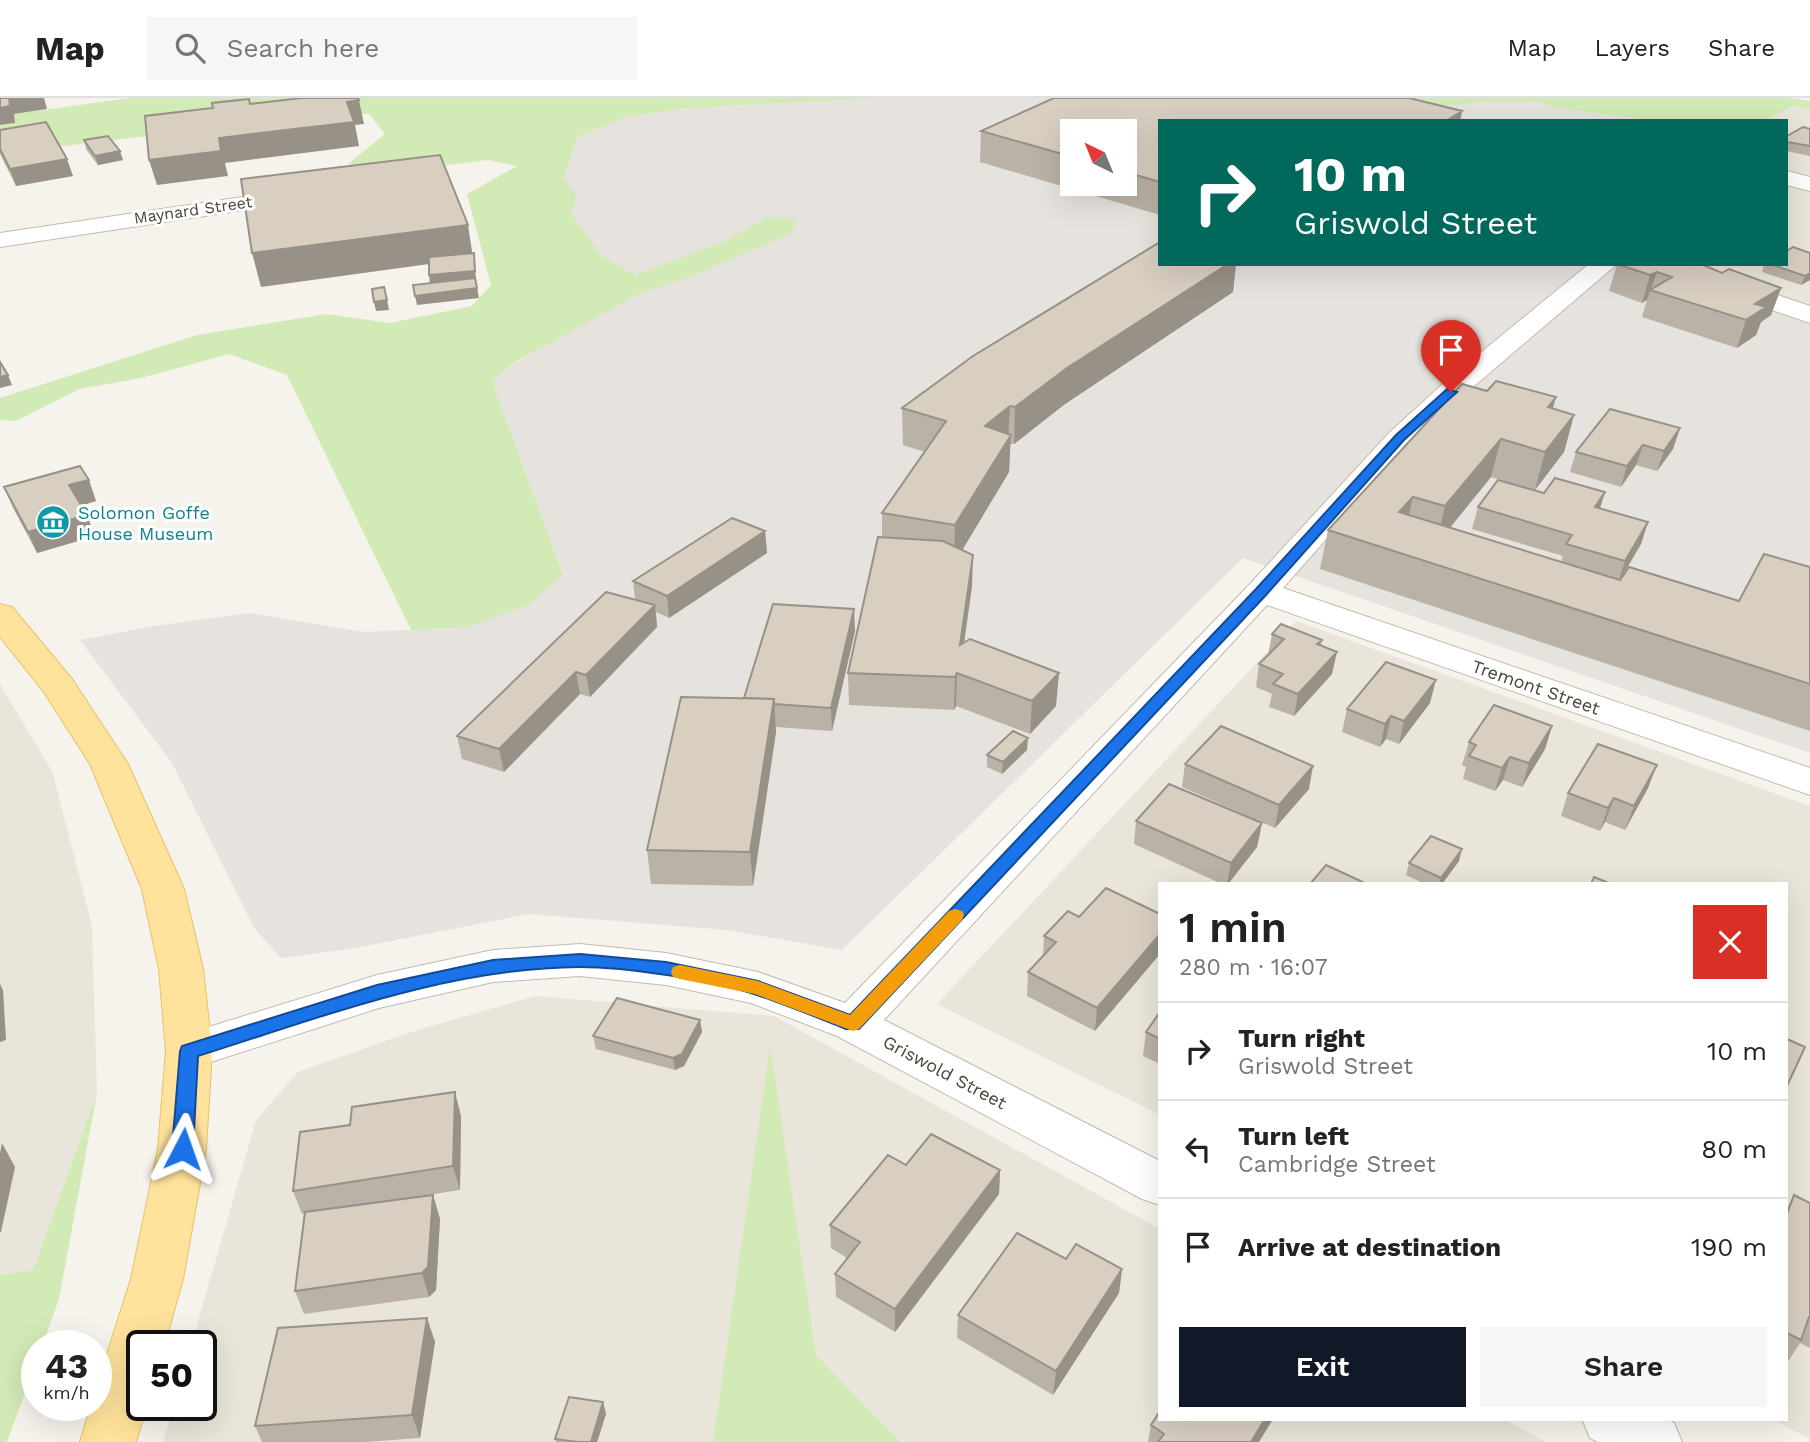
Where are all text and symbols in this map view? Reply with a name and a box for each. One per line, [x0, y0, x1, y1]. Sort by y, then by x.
search box [147, 17, 637, 80]
text: Map [35, 29, 105, 68]
icon: search [171, 29, 209, 67]
text: Search here [227, 33, 379, 63]
text: Map [1508, 34, 1556, 62]
text: Layers [1594, 34, 1670, 62]
text: Share [1708, 34, 1775, 62]
north arrow [1060, 119, 1138, 196]
map controls [1060, 119, 1137, 196]
text: 10 m [1294, 145, 1407, 203]
icon: right [1179, 147, 1270, 238]
street label: Maynard Street [133, 192, 254, 228]
text: Griswold Street [1294, 204, 1537, 242]
pin [1421, 320, 1481, 392]
icon: arrive [1432, 331, 1470, 369]
place label: Solomon Goffe House Museum [78, 502, 213, 544]
museum icon: Solomon Goffe House Museum [34, 503, 72, 541]
street label: Tremont Street [1469, 655, 1603, 719]
text: 1 min [1179, 903, 1287, 952]
button: close [1693, 905, 1767, 979]
text: 280 m · 16:07 [1179, 954, 1328, 981]
text: Turn right [1238, 1023, 1365, 1053]
street label: Griswold Street [880, 1031, 1011, 1114]
icon: right [1179, 1032, 1217, 1070]
text: 10 m [1707, 1036, 1767, 1066]
text: Griswold Street [1238, 1053, 1413, 1080]
position arrow [146, 1112, 220, 1186]
text: Turn left [1238, 1121, 1349, 1151]
icon: left [1179, 1130, 1217, 1168]
text: 80 m [1701, 1134, 1767, 1164]
text: Cambridge Street [1238, 1151, 1436, 1178]
icon: arrive [1179, 1228, 1217, 1266]
text: Arrive at destination [1238, 1232, 1501, 1262]
text: 190 m [1691, 1232, 1767, 1262]
button: Exit [1179, 1327, 1466, 1407]
button: Share [1480, 1327, 1767, 1407]
speed limit sign: 50 [126, 1330, 217, 1421]
text: 43 [45, 1345, 88, 1387]
text: km/h [43, 1382, 90, 1403]

